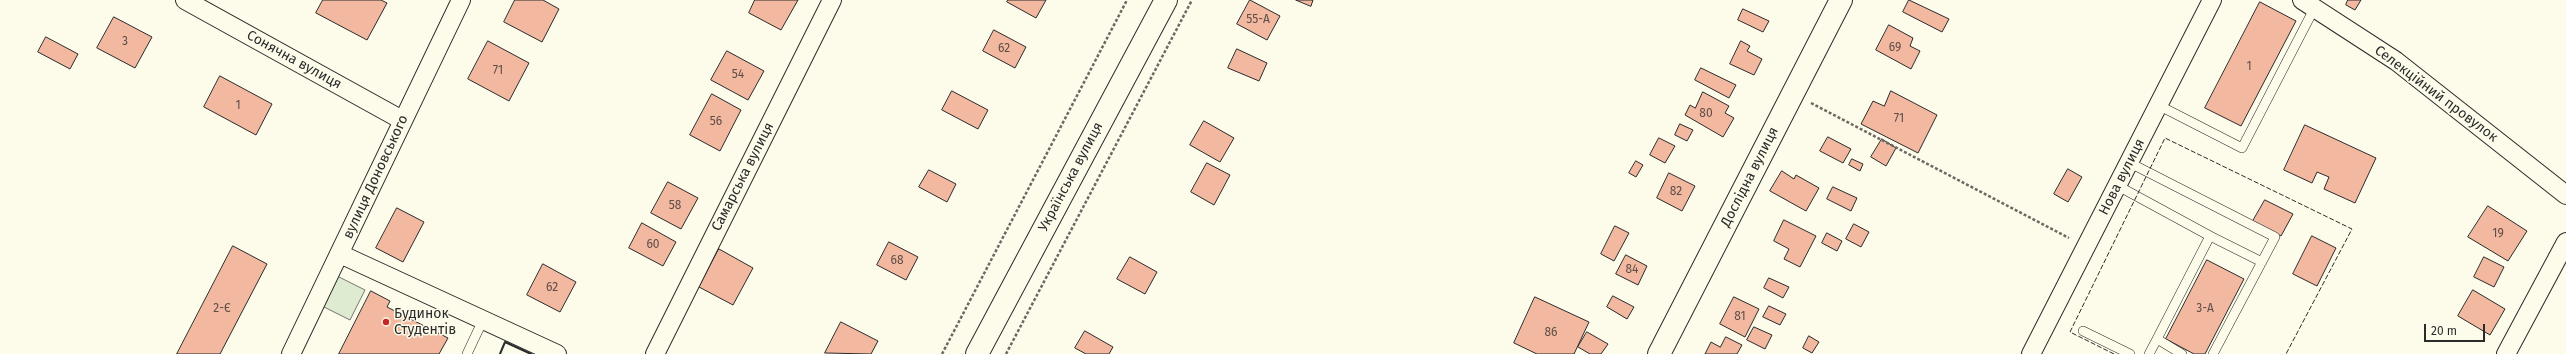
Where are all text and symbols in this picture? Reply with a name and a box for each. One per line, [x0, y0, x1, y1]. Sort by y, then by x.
house number: 55-А [1246, 13, 1270, 27]
street label: Сонячна вулиця [244, 27, 344, 93]
house number: 3 [122, 35, 128, 49]
house number: 69 [1889, 41, 1901, 55]
house number: 62 [998, 42, 1010, 56]
street label: Селекційний провулок [2371, 42, 2501, 146]
house number: 1 [2246, 60, 2252, 74]
house number: 71 [493, 64, 503, 78]
house number: 54 [732, 68, 744, 82]
house number: 1 [235, 99, 241, 113]
house number: 80 [1699, 107, 1713, 121]
street label: вулиця Доновського [340, 112, 412, 242]
house number: 71 [1894, 112, 1904, 126]
house number: 56 [710, 115, 722, 129]
street label: Українська вулиця [1035, 119, 1107, 235]
street label: Самарська вулиця [708, 120, 778, 234]
street label: Дослідна вулиця [1718, 124, 1782, 230]
street label: Нова вулиця [2096, 136, 2148, 218]
house number: 82 [1670, 185, 1682, 199]
house number: 58 [669, 199, 681, 213]
house number: 19 [2492, 227, 2504, 241]
house number: 60 [646, 238, 660, 252]
house number: 68 [890, 254, 904, 268]
house number: 84 [1626, 263, 1638, 277]
house number: 62 [546, 281, 558, 295]
house number: 2-Є [213, 302, 231, 316]
house number: 3-А [2196, 302, 2214, 316]
place label: Будинок Студентів [394, 306, 456, 338]
house number: 81 [1734, 310, 1746, 324]
scale bar [2426, 316, 2487, 342]
marker: Будинок Студентів [381, 317, 391, 327]
text: 20 m [2431, 324, 2457, 338]
house number: 86 [1544, 326, 1558, 340]

